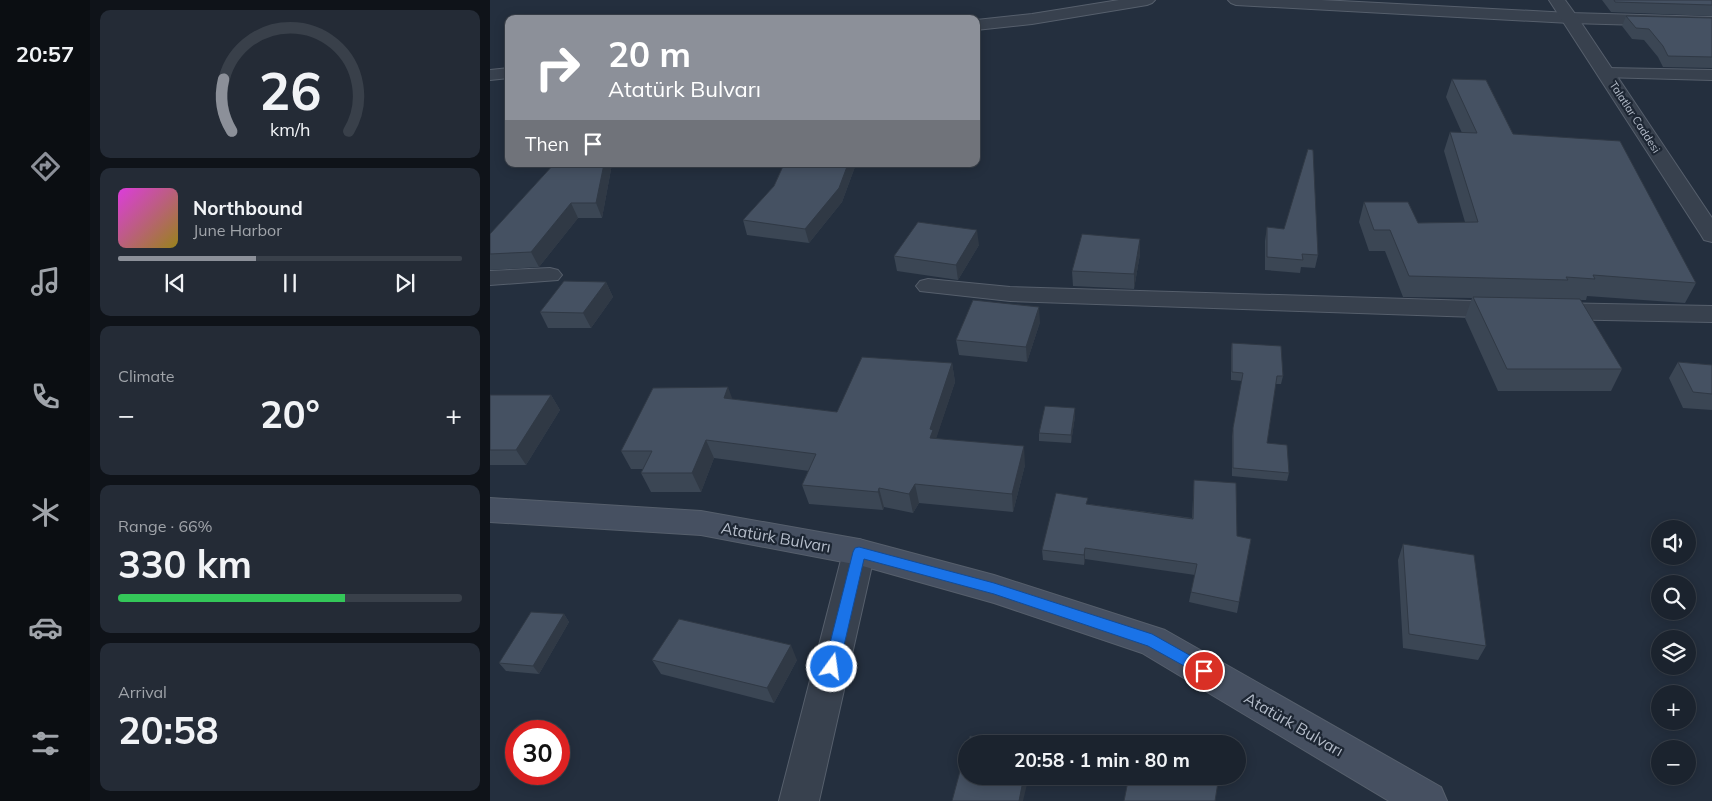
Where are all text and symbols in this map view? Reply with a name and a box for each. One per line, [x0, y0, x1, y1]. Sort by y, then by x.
text: 20 m [608, 32, 691, 76]
icon: right [525, 35, 590, 100]
text: 20:57 [16, 40, 74, 68]
text: 26 [259, 58, 321, 123]
text: Atatürk Bulvarı [608, 75, 761, 103]
street label: Talatlar Caddesi [1607, 78, 1663, 156]
text: km/h [270, 118, 310, 140]
icon: arrive [579, 130, 607, 158]
text: Then [525, 132, 569, 156]
icon: directions [28, 149, 63, 184]
text: Northbound [193, 196, 303, 220]
text: June Harbor [193, 220, 282, 240]
icon: music [28, 264, 63, 299]
icon: previous [161, 269, 189, 297]
icon: pause [276, 269, 304, 297]
icon: next [391, 269, 419, 297]
text: Climate [118, 366, 174, 386]
icon: phone [28, 379, 63, 414]
text: 20° [260, 390, 320, 438]
text: − [118, 397, 135, 432]
text: + [445, 397, 462, 432]
icon: climate [28, 495, 63, 530]
text: Range · 66% [118, 516, 213, 536]
street label: Atatürk Bulvarı [719, 517, 833, 557]
map controls [1651, 520, 1696, 785]
button: sound [1651, 520, 1696, 565]
text: 330 km [118, 540, 252, 588]
button: search [1651, 575, 1696, 620]
icon: car [28, 610, 63, 645]
button: layers [1651, 630, 1696, 675]
position arrow [805, 640, 857, 692]
pin [1183, 650, 1225, 692]
icon: arrive [1190, 657, 1218, 685]
text: Arrival [118, 682, 167, 702]
button: + [1651, 685, 1696, 730]
street label: Atatürk Bulvarı [1241, 688, 1347, 760]
text: 20:58 [118, 706, 219, 754]
speed limit sign: 30 [505, 720, 570, 785]
icon: filters [28, 726, 63, 761]
button: − [1651, 740, 1696, 785]
text: 20:58 · 1 min · 80 m [1014, 748, 1190, 772]

